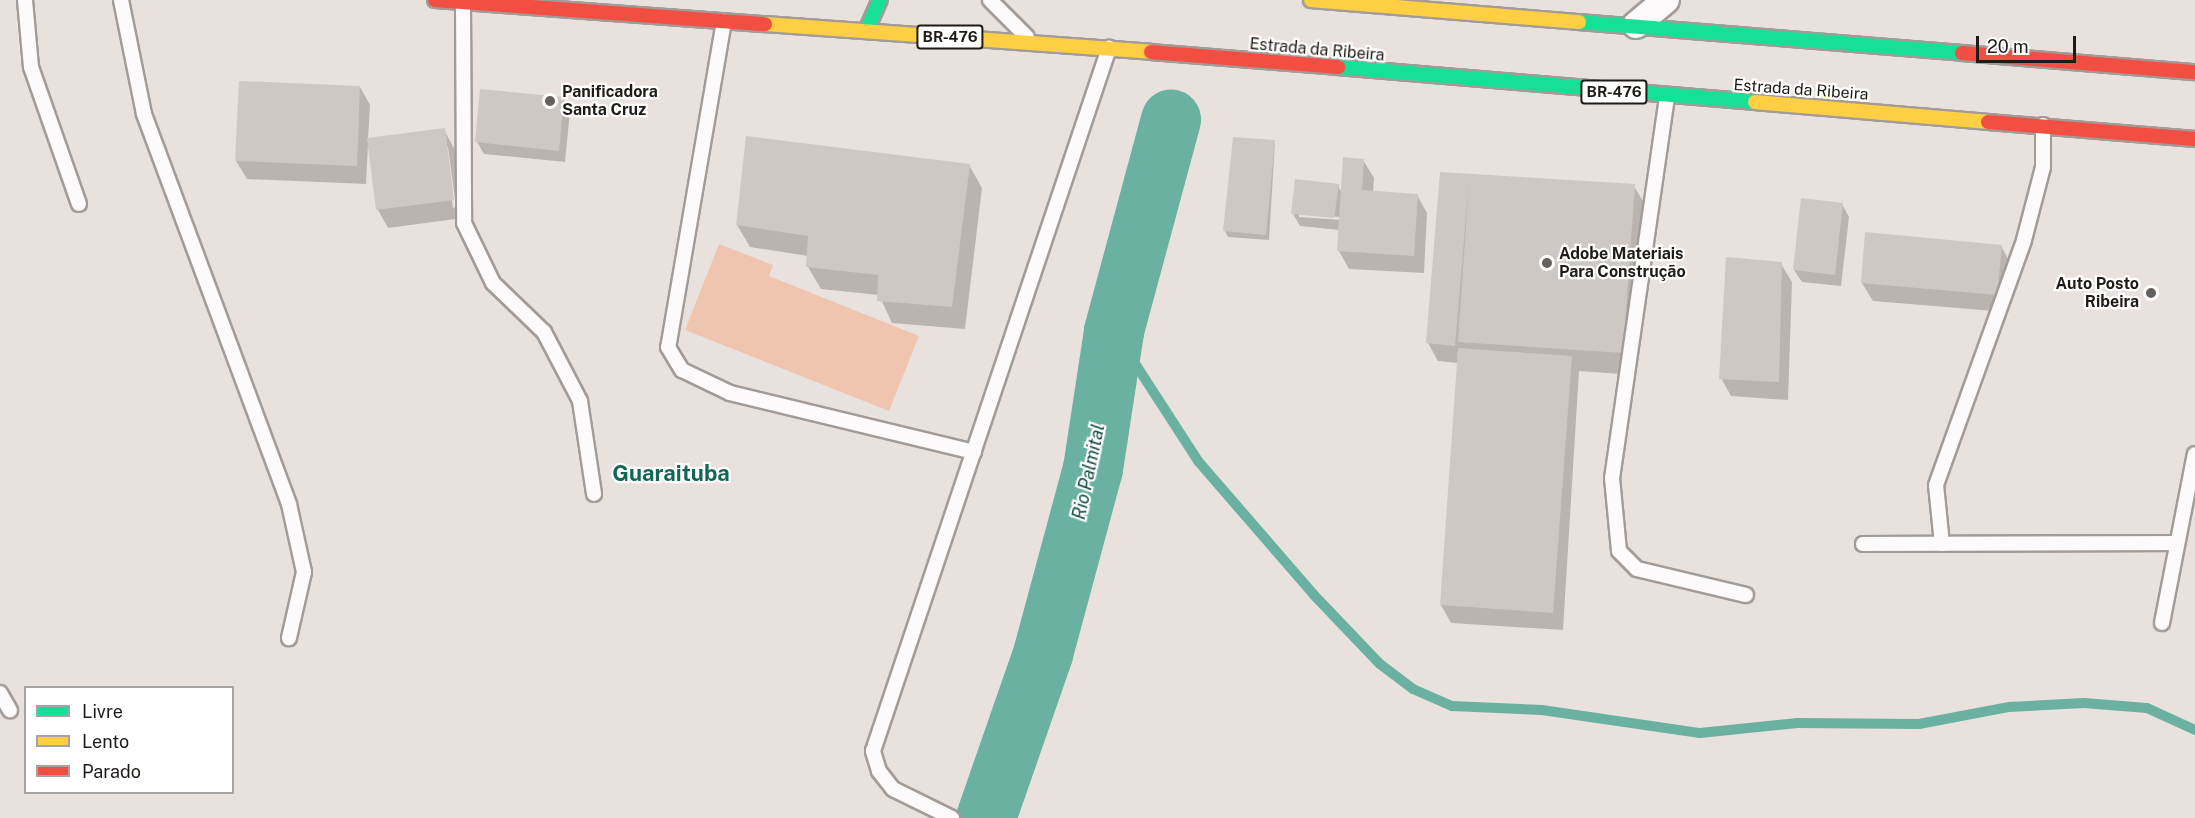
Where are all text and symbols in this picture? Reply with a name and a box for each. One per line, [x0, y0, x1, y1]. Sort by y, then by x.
scale bar [1979, 24, 2080, 62]
road number: BR-476 [916, 25, 984, 49]
street label: Estrada da Ribeira [1249, 35, 1385, 65]
text: 20 m [1987, 36, 2029, 57]
street label: Estrada da Ribeira [1733, 76, 1869, 104]
road number: BR-476 [1580, 80, 1648, 104]
place label: Panificadora Santa Cruz [562, 82, 658, 120]
marker: Panificadora Santa Cruz [543, 94, 557, 108]
place label: Adobe Materiais Para Construção [1559, 244, 1686, 282]
marker: Adobe Materiais Para Construção [1540, 256, 1554, 270]
place label: Auto Posto Ribeira [2055, 274, 2139, 312]
marker: Auto Posto Ribeira [2144, 286, 2158, 300]
water label: Rio Palmital [1068, 422, 1110, 522]
district label: Guaraituba [612, 461, 730, 487]
legend [24, 686, 234, 794]
text: Livre [82, 701, 123, 722]
text: Lento [82, 731, 129, 752]
text: Parado [82, 761, 141, 782]

